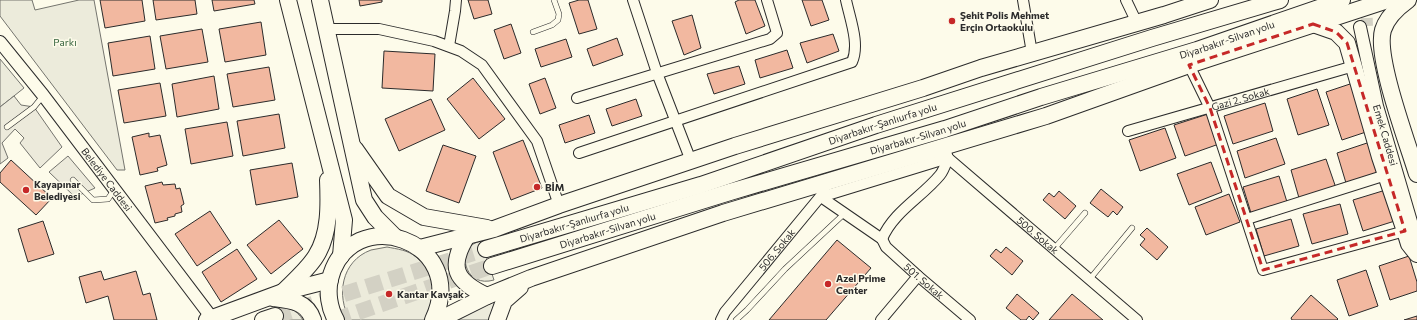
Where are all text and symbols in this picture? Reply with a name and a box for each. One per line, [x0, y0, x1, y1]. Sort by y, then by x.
place label: Şehit Polis Mehmet Erçin Ortaokulu [960, 9, 1049, 33]
marker: Şehit Polis Mehmet Erçin Ortaokulu [947, 16, 957, 26]
street label: Diyarbakır-Silvan yolu [1178, 18, 1276, 61]
park label: Parkı [53, 36, 77, 48]
street label: Gazi 2. Sokak [1210, 84, 1271, 113]
street label: Diyarbakır-Şanlıurfa yolu [827, 100, 938, 147]
street label: Emek Caddesi [1371, 103, 1400, 167]
street label: Diyarbakır-Silvan yolu [868, 116, 967, 157]
street label: Belediye Caddesi [79, 145, 135, 213]
place label: Kayapınar Belediyesi [34, 178, 81, 202]
place label: BİM [545, 181, 565, 193]
marker: BİM [532, 182, 542, 192]
marker: Kayapınar Belediyesi [21, 185, 31, 195]
street label: Diyarbakır-Şanlıurfa yolu [518, 201, 630, 245]
street label: Diyarbakır-Silvan yolu [558, 210, 657, 251]
street label: 500. Sokak [1015, 214, 1062, 257]
street label: 506. Sokak [756, 226, 798, 273]
street label: 501. Sokak [902, 260, 947, 302]
place label: Azel Prime Center [836, 272, 886, 296]
marker: Azel Prime Center [823, 279, 833, 289]
place label: Kantar Kavşak [397, 288, 464, 300]
marker: Kantar Kavşak [384, 289, 394, 299]

